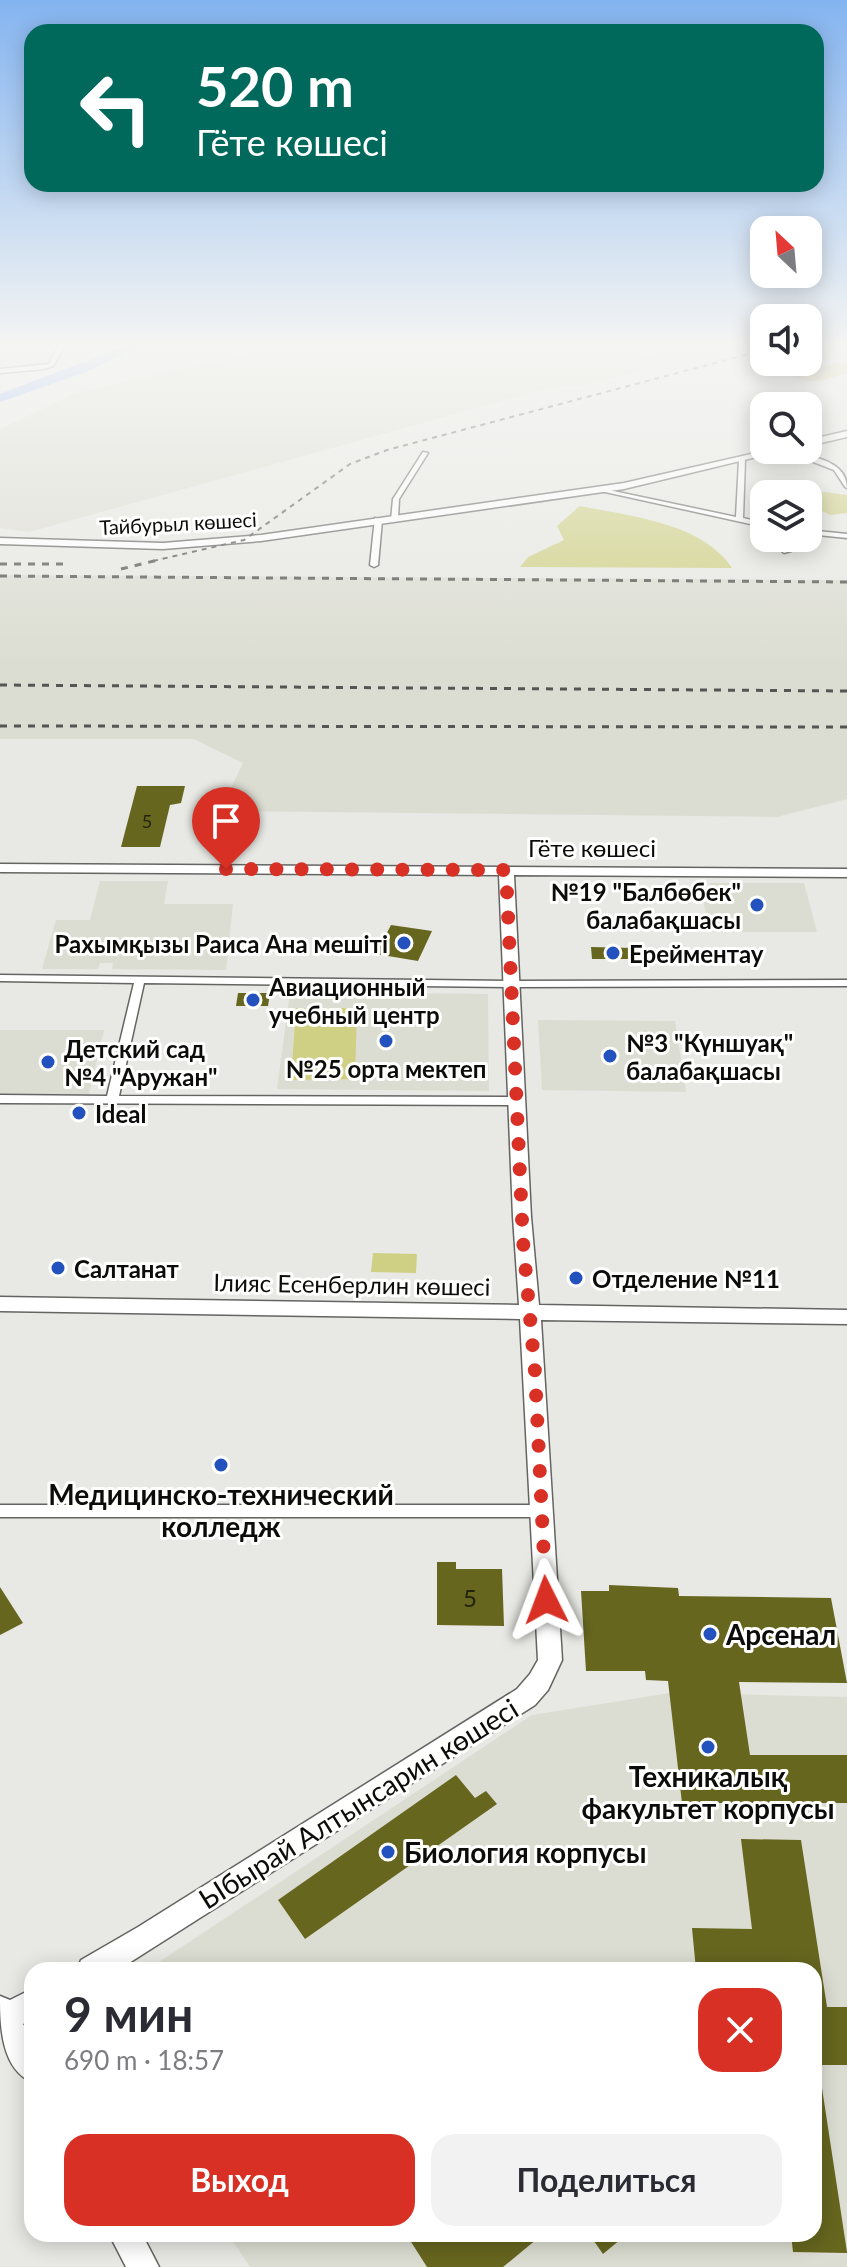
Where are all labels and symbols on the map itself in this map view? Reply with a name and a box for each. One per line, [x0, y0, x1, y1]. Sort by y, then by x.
north arrow [750, 216, 822, 288]
street label: Тайбурыл көшесі [99, 507, 257, 539]
pin [192, 787, 260, 869]
house number: 5 [142, 810, 152, 832]
street label: Гёте көшесі [528, 833, 656, 862]
place label: №19 "Балбөбек" балабақшасы [550, 877, 741, 934]
marker: №19 "Балбөбек" балабақшасы [748, 896, 766, 914]
place label: Рахымқызы Раиса Ана мешіті [54, 929, 388, 958]
marker: Рахымқызы Раиса Ана мешіті [395, 934, 413, 952]
place label: Ерейментау [629, 939, 764, 968]
marker: Ерейментау [604, 944, 622, 962]
place label: Авиационный учебный центр [268, 972, 440, 1029]
marker: Авиационный учебный центр [244, 991, 262, 1009]
place label: №3 "Күншуақ" балабақшасы [626, 1028, 793, 1085]
marker: №25 орта мектеп [377, 1032, 395, 1050]
place label: Детский сад №4 "Аружан" [64, 1034, 218, 1091]
marker: №3 "Күншуақ" балабақшасы [601, 1047, 619, 1065]
marker: Детский сад №4 "Аружан" [39, 1053, 57, 1071]
place label: №25 орта мектеп [286, 1054, 486, 1083]
place label: Ideal [95, 1099, 146, 1128]
marker: Ideal [70, 1104, 88, 1122]
place label: Салтанат [74, 1254, 179, 1283]
marker: Салтанат [49, 1259, 67, 1277]
place label: Отделение №11 [592, 1264, 780, 1293]
street label: Ілияс Есенберлин көшесі [213, 1267, 491, 1301]
marker: Отделение №11 [567, 1269, 585, 1287]
marker: Медицинско-технический колледж [212, 1456, 230, 1474]
place label: Медицинско-технический колледж [48, 1477, 394, 1543]
position arrow [504, 1558, 588, 1642]
house number: 5 [463, 1583, 477, 1612]
place label: Арсенал [725, 1617, 836, 1651]
marker: Арсенал [701, 1625, 719, 1643]
street label: Ыбырай Алтынсарин көшесі [192, 1691, 524, 1915]
marker: Техникалық факультет корпусы [699, 1738, 717, 1756]
place label: Техникалық факультет корпусы [582, 1759, 834, 1825]
place label: Биология корпусы [404, 1835, 647, 1869]
marker: Биология корпусы [379, 1843, 397, 1861]

